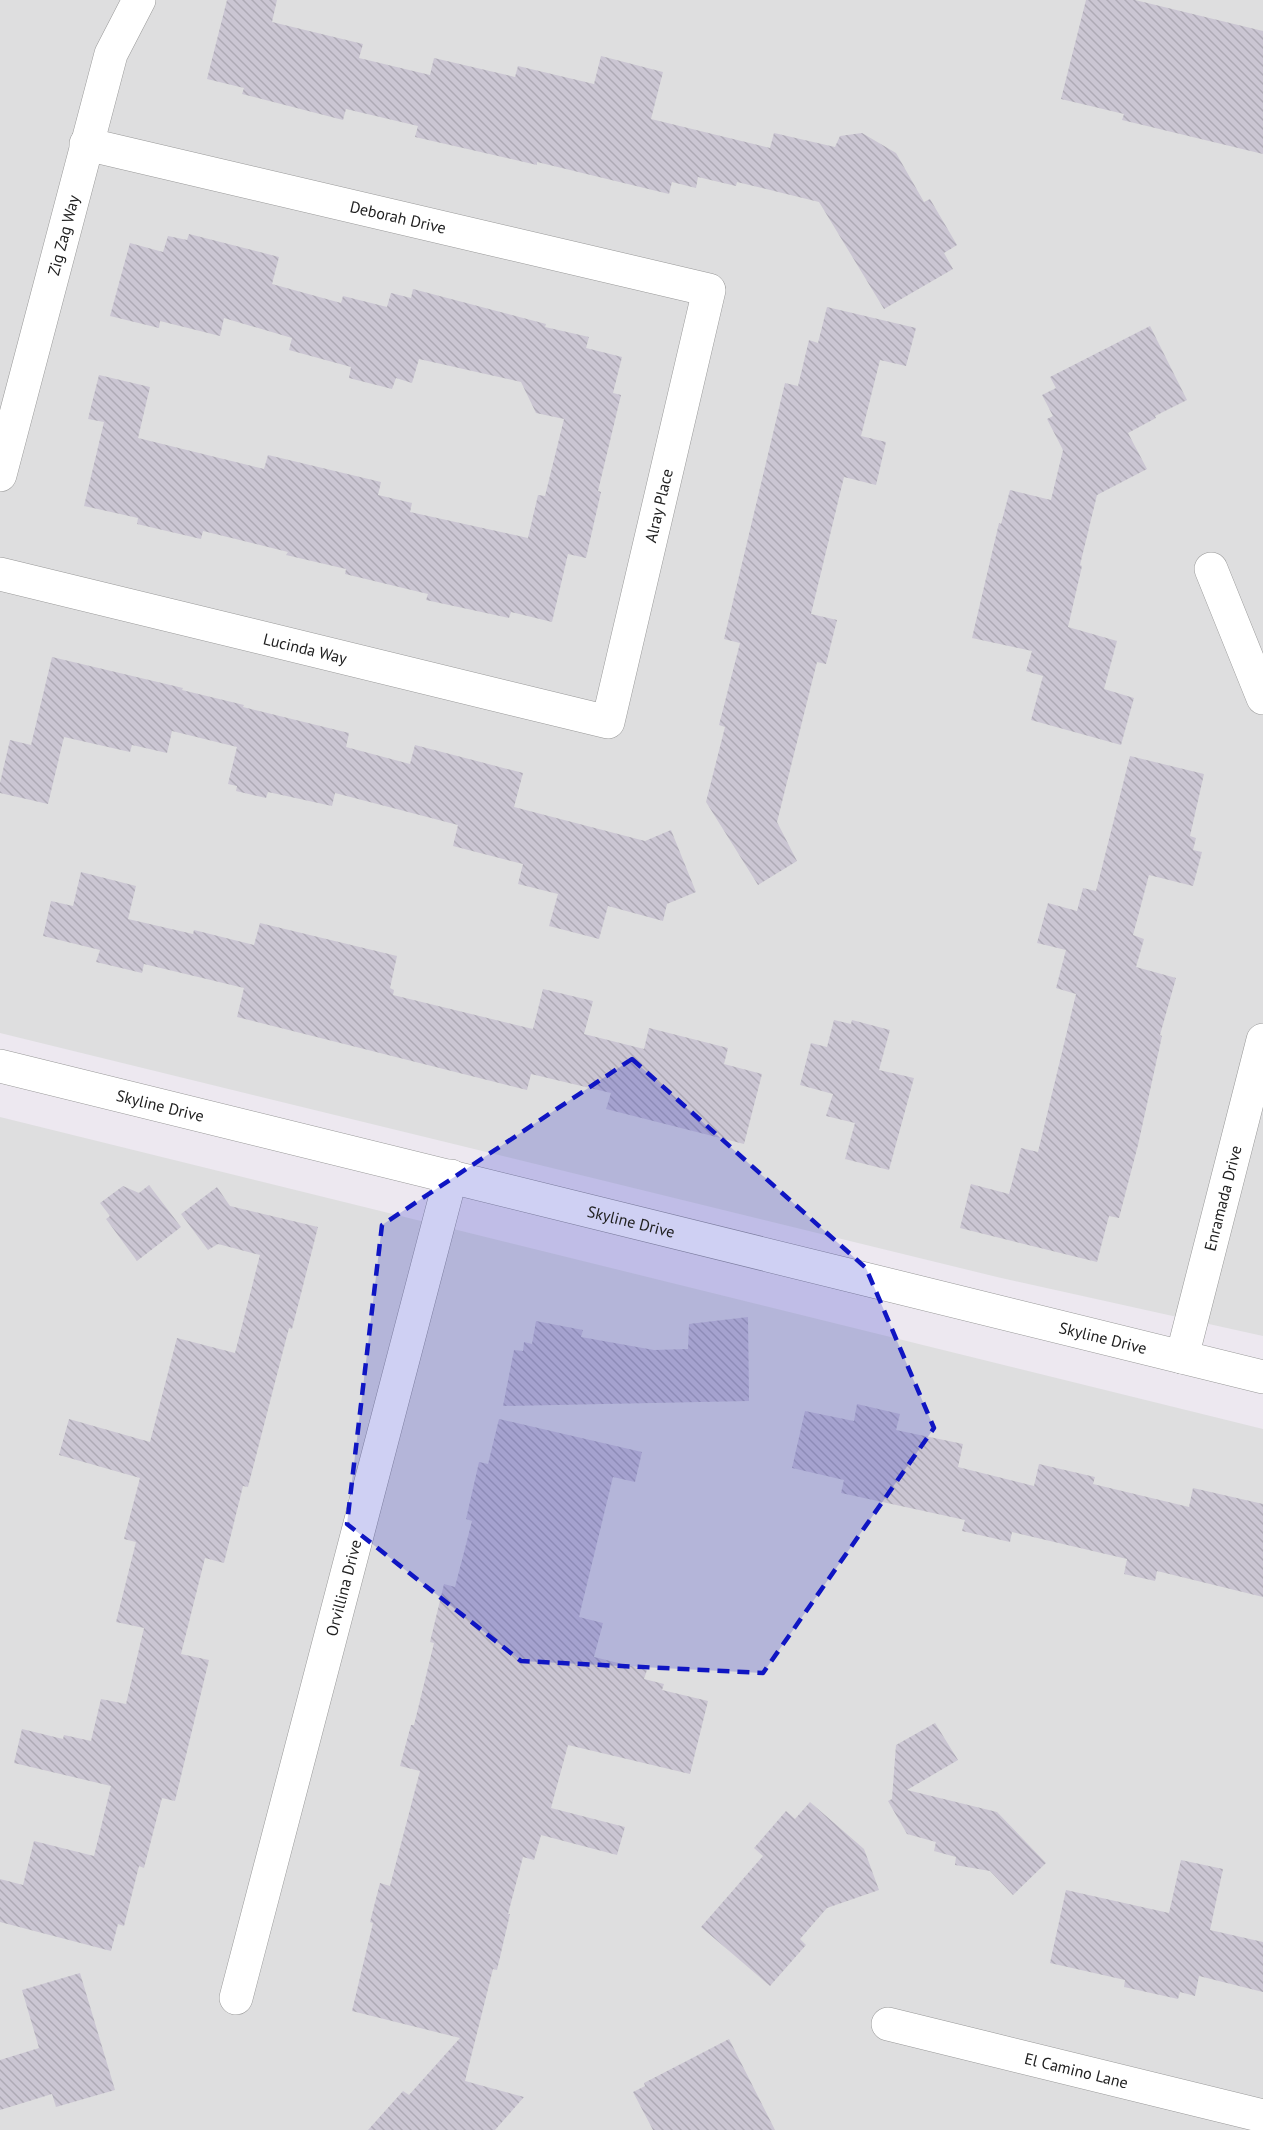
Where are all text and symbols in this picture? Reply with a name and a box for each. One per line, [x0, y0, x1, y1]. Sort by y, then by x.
street label: Zig Zag Way [43, 192, 84, 278]
street label: Deborah Drive [348, 196, 448, 238]
street label: Alray Place [640, 467, 677, 544]
street label: Lucinda Way [261, 628, 349, 668]
street label: Skyline Drive [114, 1085, 206, 1126]
street label: Enramada Drive [1199, 1143, 1246, 1253]
street label: Skyline Drive [585, 1201, 677, 1242]
street label: Skyline Drive [1057, 1317, 1149, 1358]
street label: Orvillina Drive [321, 1537, 365, 1638]
street label: El Camino Lane [1023, 2048, 1130, 2093]

